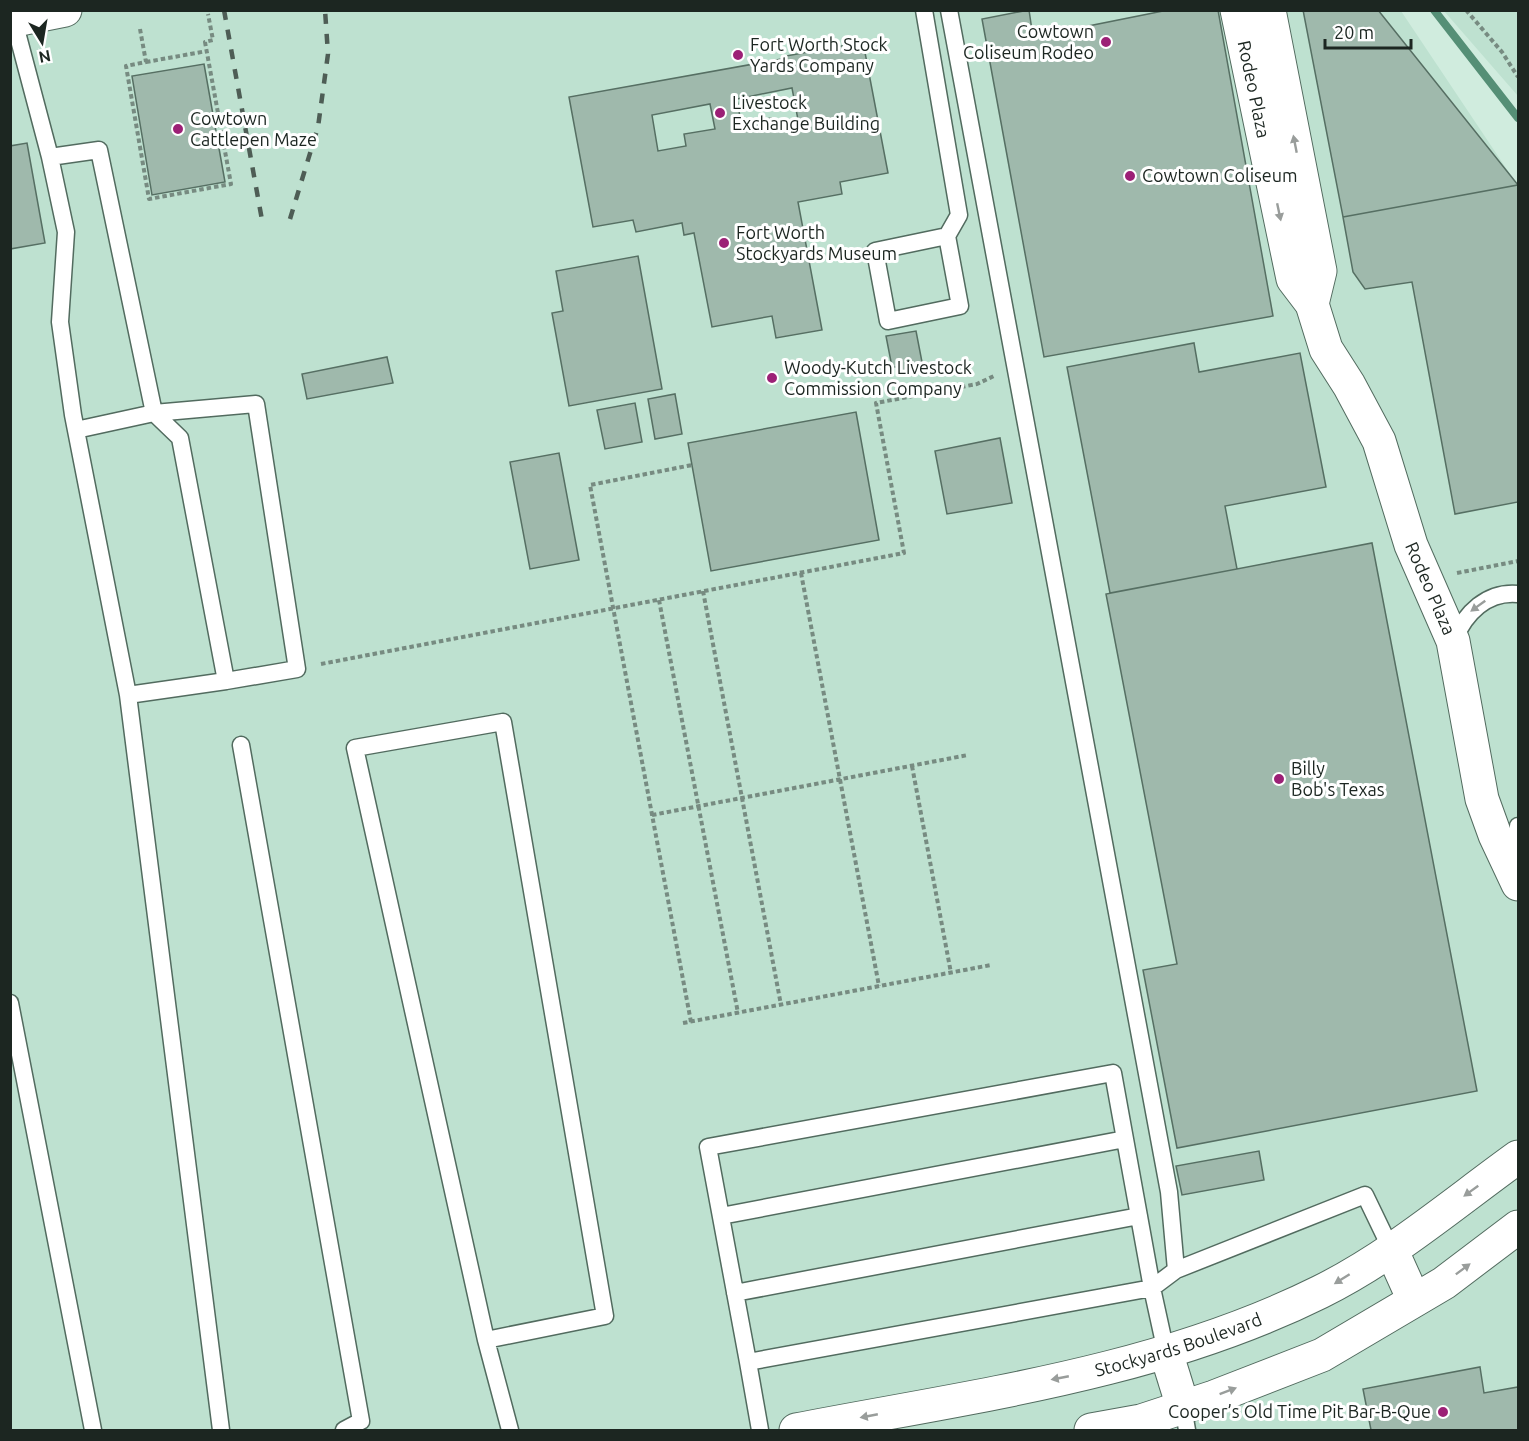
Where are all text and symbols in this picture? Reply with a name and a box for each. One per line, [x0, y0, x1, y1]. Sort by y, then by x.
north arrow [12, 12, 72, 72]
scale bar [1325, 12, 1410, 50]
place label: Cowtown Coliseum Rodeo [963, 21, 1094, 62]
text: 20 m [1334, 22, 1374, 42]
place label: Fort Worth Stock Yards Company [750, 34, 888, 75]
marker: Cowtown Coliseum Rodeo [1099, 35, 1113, 49]
street label: Rodeo Plaza [1235, 39, 1274, 140]
text: N [37, 47, 52, 67]
marker: Fort Worth Stock Yards Company [731, 48, 745, 62]
place label: Livestock Exchange Building [732, 92, 880, 133]
marker: Livestock Exchange Building [713, 106, 727, 120]
place label: Cowtown Cattlepen Maze [190, 108, 317, 149]
marker: Cowtown Cattlepen Maze [171, 122, 185, 136]
one-way arrow [1290, 134, 1299, 153]
place label: Cowtown Coliseum [1142, 165, 1298, 185]
marker: Cowtown Coliseum [1123, 169, 1137, 183]
one-way arrow [1275, 202, 1284, 221]
place label: Fort Worth Stockyards Museum [736, 222, 897, 263]
marker: Fort Worth Stockyards Museum [717, 236, 731, 250]
place label: Woody-Kutch Livestock Commission Company [784, 357, 972, 398]
marker: Woody-Kutch Livestock Commission Company [765, 371, 779, 385]
street label: Rodeo Plaza [1402, 539, 1460, 638]
one-way arrow [1471, 600, 1486, 612]
place label: Billy Bob's Texas [1291, 758, 1385, 799]
marker: Billy Bob's Texas [1272, 772, 1286, 786]
one-way arrow [1464, 1185, 1480, 1197]
one-way arrow [1456, 1263, 1471, 1275]
one-way arrow [1334, 1274, 1350, 1285]
street label: Stockyards Boulevard [1093, 1308, 1264, 1380]
one-way arrow [1050, 1374, 1069, 1383]
one-way arrow [1219, 1386, 1237, 1396]
place label: Cooper’s Old Time Pit Bar-B-Que [1168, 1401, 1431, 1422]
marker: Cooper’s Old Time Pit Bar-B-Que [1436, 1405, 1450, 1419]
one-way arrow [859, 1412, 878, 1421]

